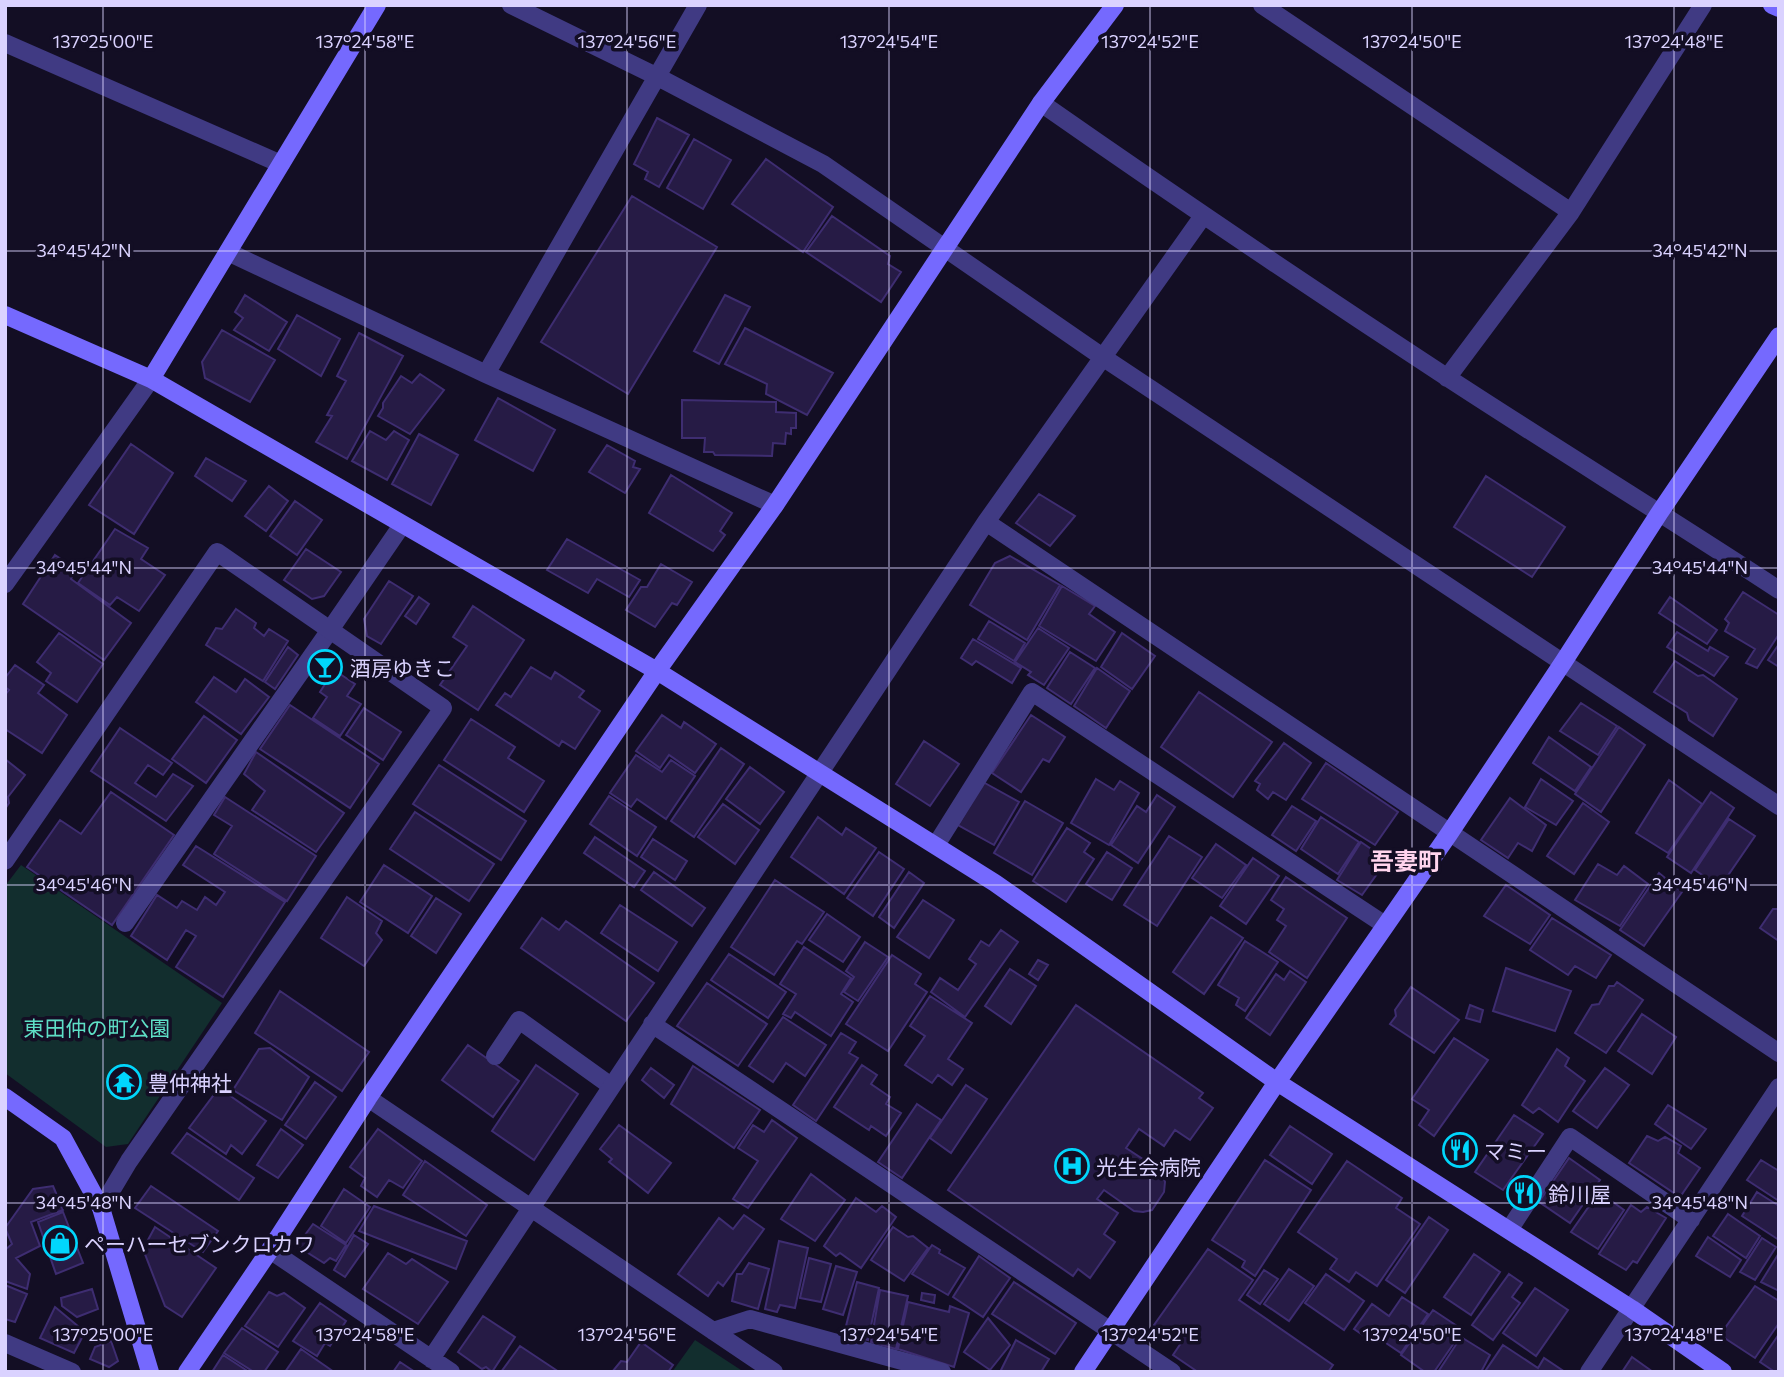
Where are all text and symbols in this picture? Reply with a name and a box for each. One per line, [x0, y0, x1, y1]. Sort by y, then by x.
text: 137°25'00"E [53, 30, 153, 52]
text: 137°24'58"E [316, 30, 414, 52]
text: 137°24'56"E [578, 30, 676, 52]
text: 137°24'54"E [840, 30, 938, 52]
text: 137°24'52"E [1101, 30, 1199, 52]
text: 137°24'50"E [1362, 30, 1462, 52]
text: 137°24'48"E [1624, 30, 1724, 52]
text: 34°45'42"N [36, 239, 132, 261]
text: 34°45'42"N [1652, 239, 1748, 261]
text: 34°45'44"N [36, 556, 132, 578]
text: 34°45'44"N [1652, 556, 1748, 578]
bar icon: 酒房ゆきこ [306, 648, 344, 686]
place label: 酒房ゆきこ [350, 655, 455, 680]
district label: 吾妻町 [1370, 846, 1442, 875]
text: 34°45'46"N [36, 873, 132, 895]
text: 34°45'46"N [1652, 873, 1748, 895]
park label: 東田仲の町公園 [24, 1015, 171, 1040]
temple icon: 豊仲神社 [105, 1063, 143, 1101]
place label: 豊仲神社 [148, 1070, 232, 1095]
restaurant icon: マミー [1441, 1131, 1479, 1169]
place label: マミー [1484, 1138, 1547, 1163]
hospital icon: 光生会病院 [1053, 1147, 1091, 1185]
place label: 光生会病院 [1096, 1154, 1201, 1179]
restaurant icon: 鈴川屋 [1505, 1174, 1543, 1212]
place label: 鈴川屋 [1548, 1181, 1611, 1206]
text: 34°45'48"N [36, 1191, 132, 1213]
text: 34°45'48"N [1652, 1191, 1748, 1213]
shop icon: ペーハーセブンクロカワ [41, 1224, 79, 1262]
place label: ペーハーセブンクロカワ [84, 1231, 315, 1256]
text: 137°25'00"E [53, 1323, 153, 1345]
text: 137°24'58"E [316, 1323, 414, 1345]
text: 137°24'56"E [578, 1323, 676, 1345]
text: 137°24'54"E [840, 1323, 938, 1345]
text: 137°24'52"E [1101, 1323, 1199, 1345]
text: 137°24'50"E [1362, 1323, 1462, 1345]
text: 137°24'48"E [1624, 1323, 1724, 1345]

